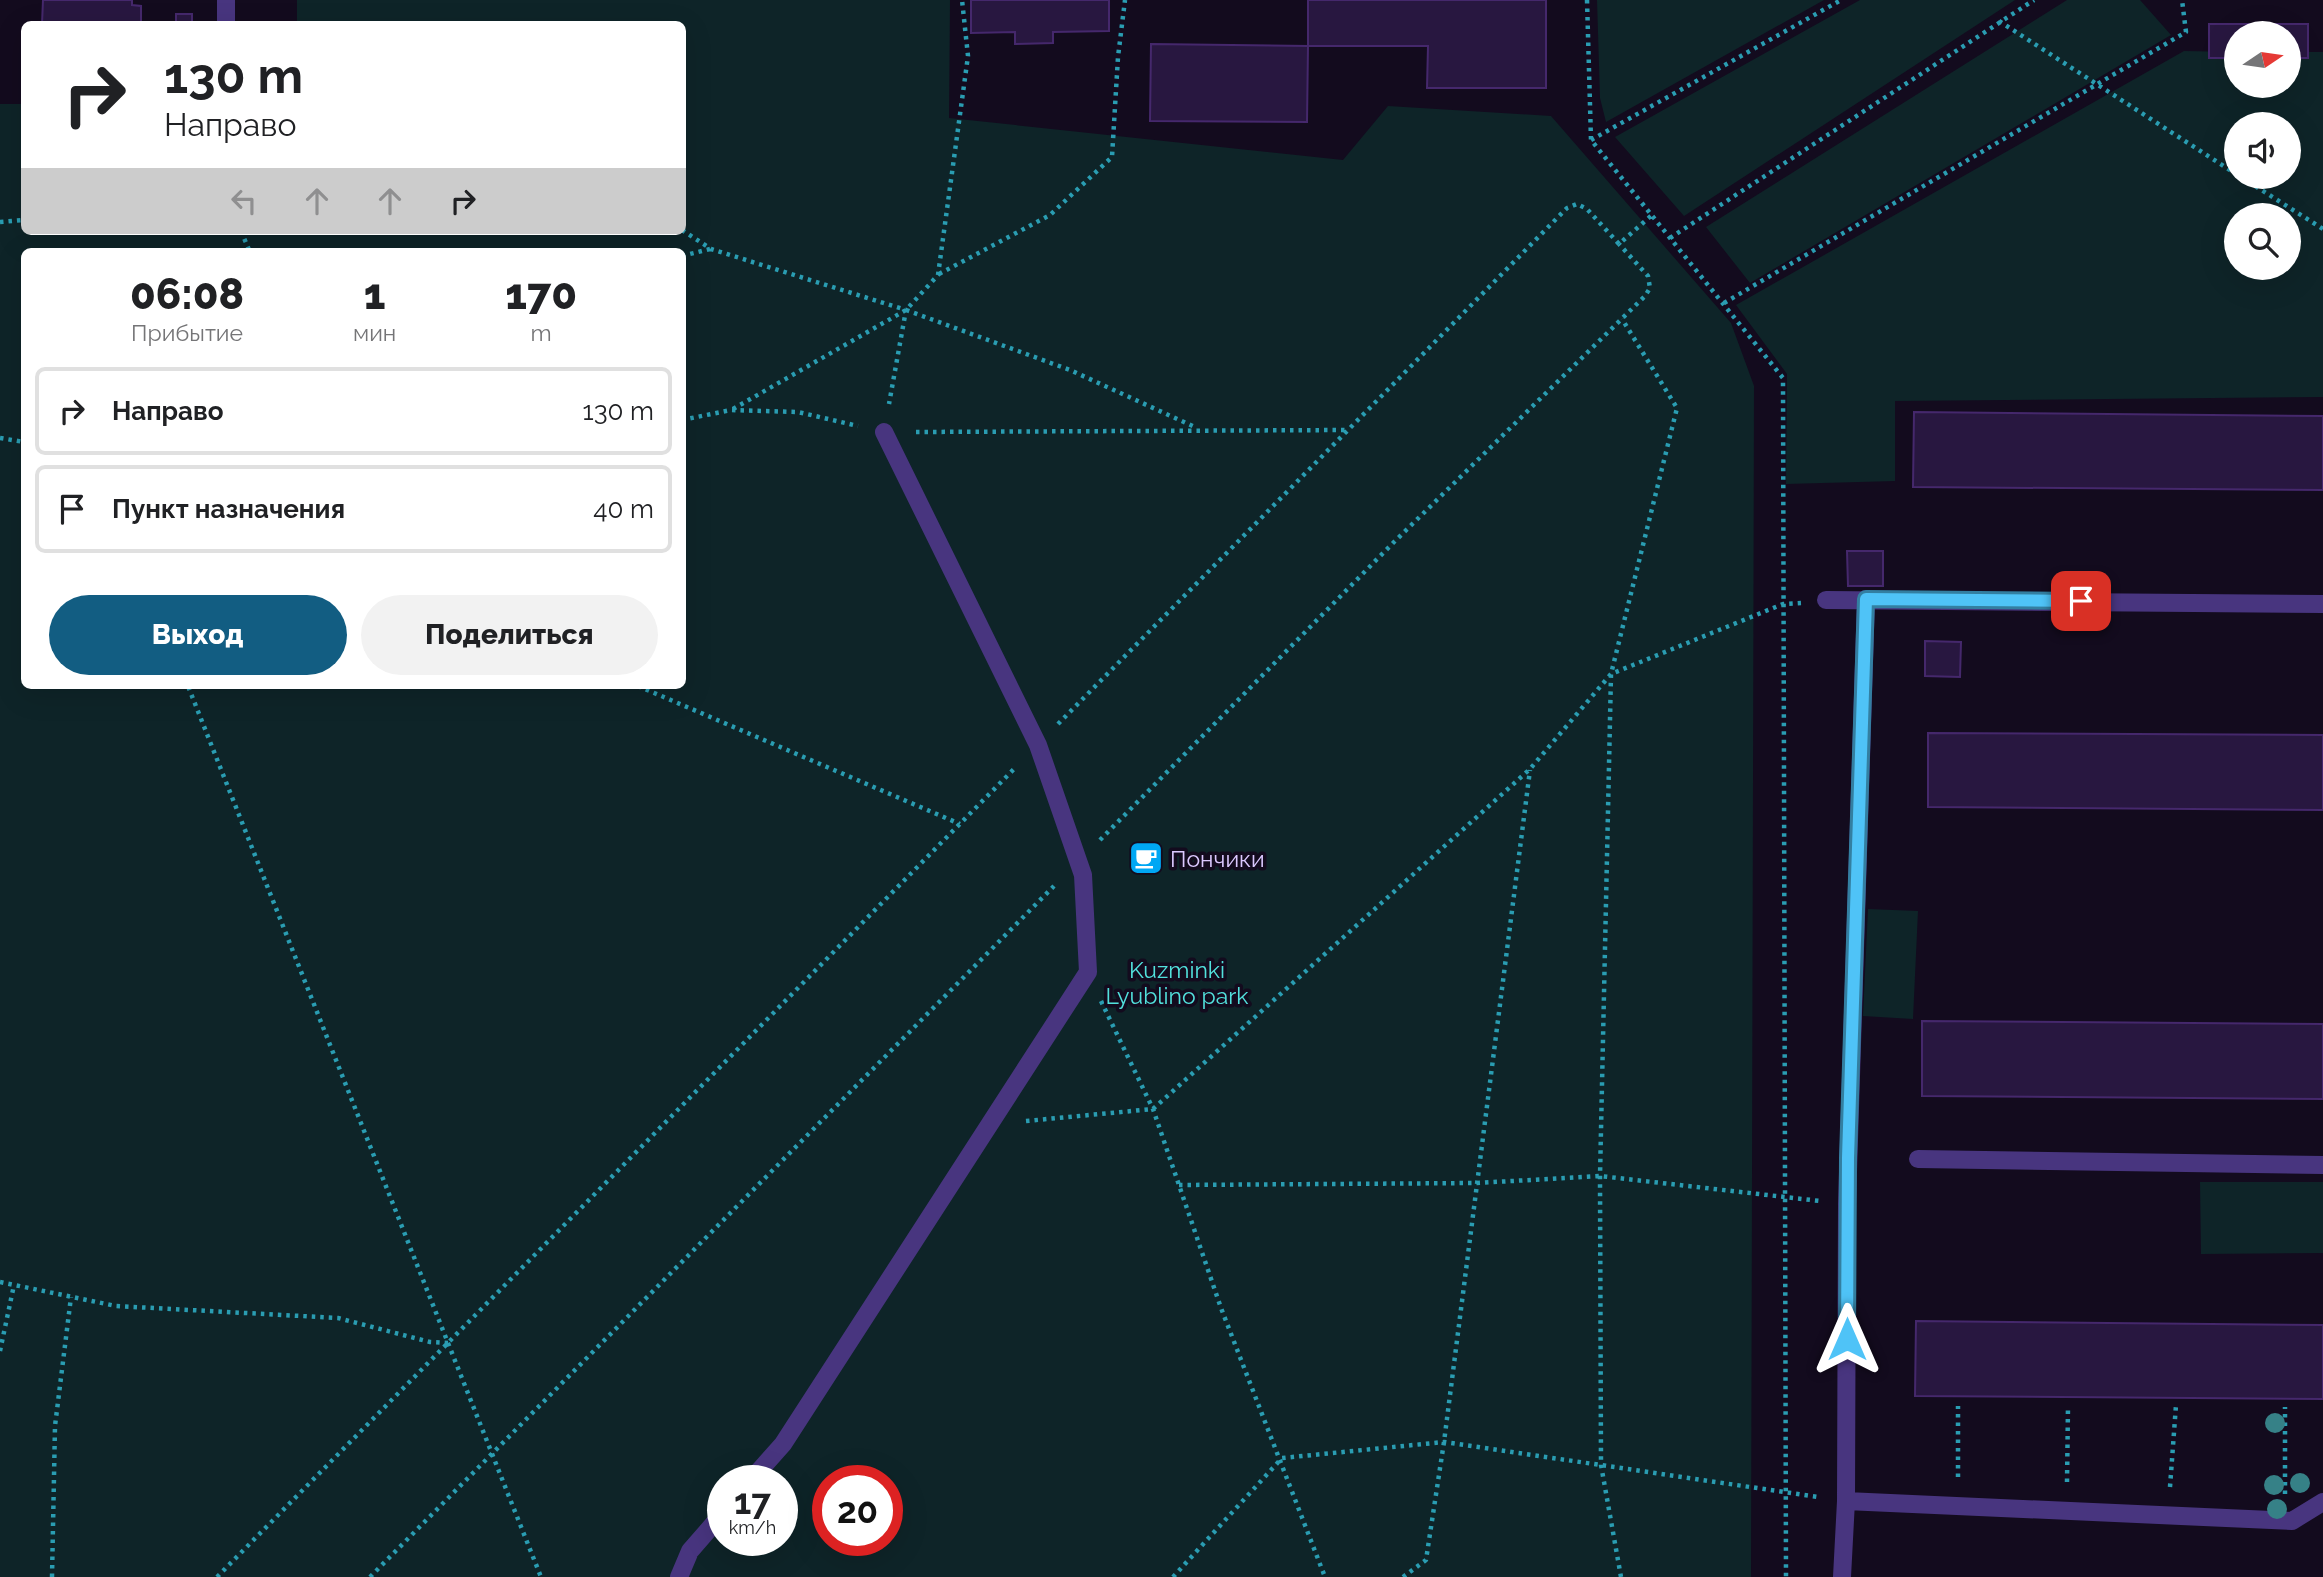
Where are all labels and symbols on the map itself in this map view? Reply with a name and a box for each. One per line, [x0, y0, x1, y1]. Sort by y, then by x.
north arrow [2224, 21, 2301, 98]
pin [2051, 571, 2111, 631]
cafe icon: Пончики [1127, 839, 1165, 877]
place label: Пончики [1170, 845, 1265, 872]
park label: Kuzminki Lyublino park [1105, 956, 1249, 1009]
position arrow [1810, 1302, 1884, 1376]
speed limit sign: 20 [812, 1465, 903, 1556]

